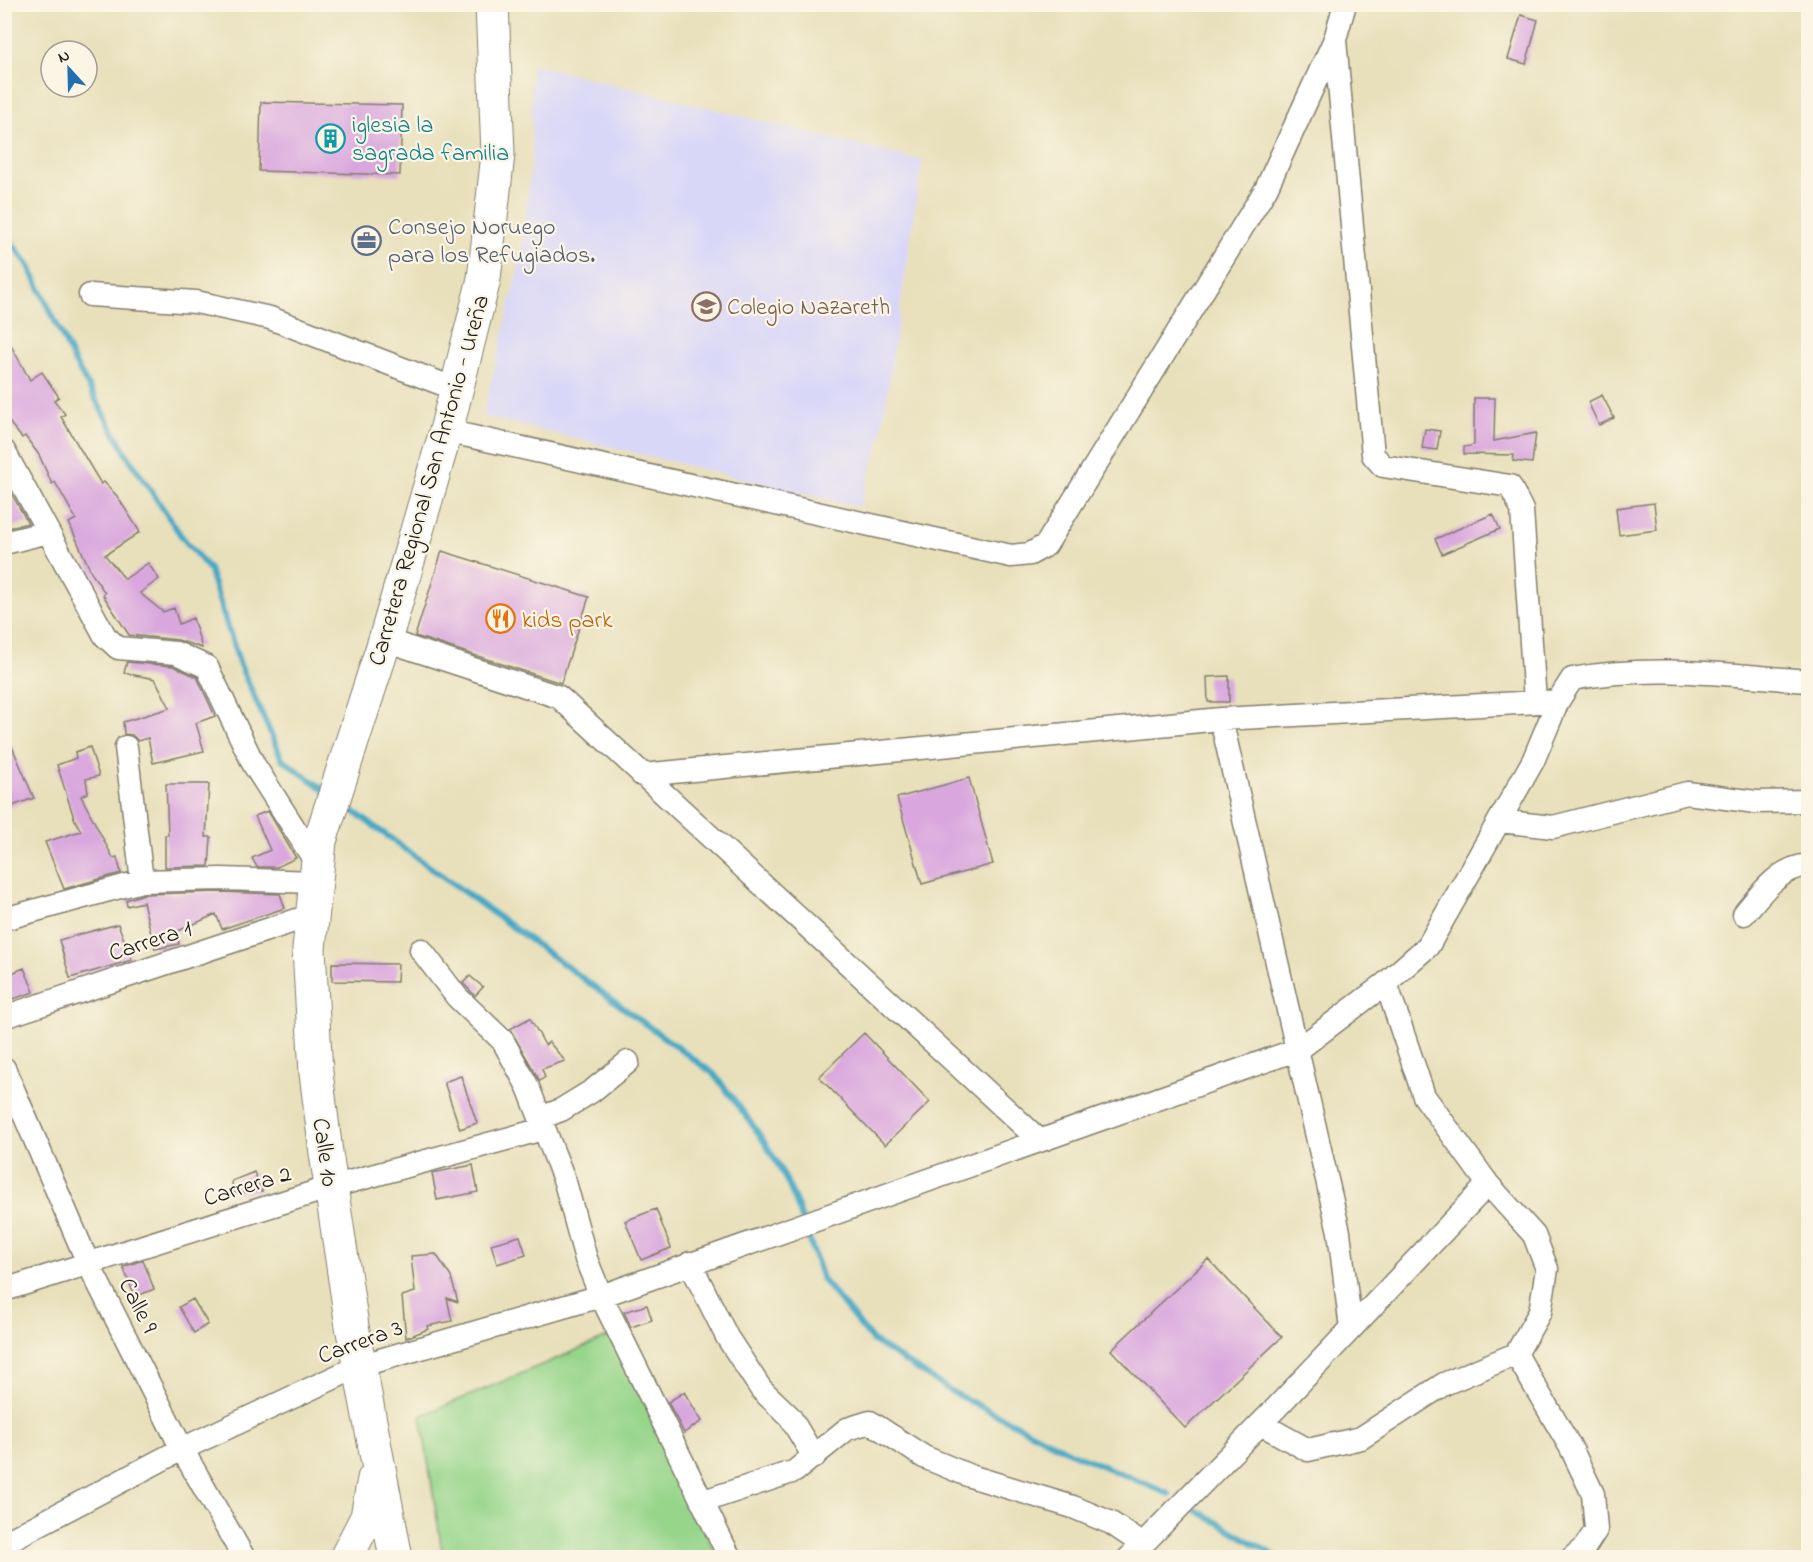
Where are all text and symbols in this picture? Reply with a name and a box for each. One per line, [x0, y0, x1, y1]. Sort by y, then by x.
north arrow [39, 39, 99, 99]
text: N [55, 44, 74, 70]
place label: iglesia la sagrada familia [352, 109, 509, 172]
building icon: iglesia la sagrada familia [315, 122, 347, 154]
place label: Consejo Noruego para los Refugiados. [388, 211, 595, 274]
office icon: Consejo Noruego para los Refugiados. [351, 224, 383, 256]
school or university icon: Colegio Nazareth [690, 290, 722, 322]
street label: Carretera Regional San Antonio - Ureña [361, 291, 500, 670]
place label: Colegio Nazareth [727, 291, 890, 326]
restaurant icon: kids park [485, 603, 517, 635]
place label: kids park [522, 604, 613, 639]
street label: Carrera 1 [105, 912, 197, 972]
street label: Calle 10 [301, 1116, 346, 1189]
street label: Carrera 2 [200, 1157, 296, 1217]
street label: Calle 9 [108, 1272, 166, 1341]
street label: Carrera 3 [313, 1312, 408, 1375]

